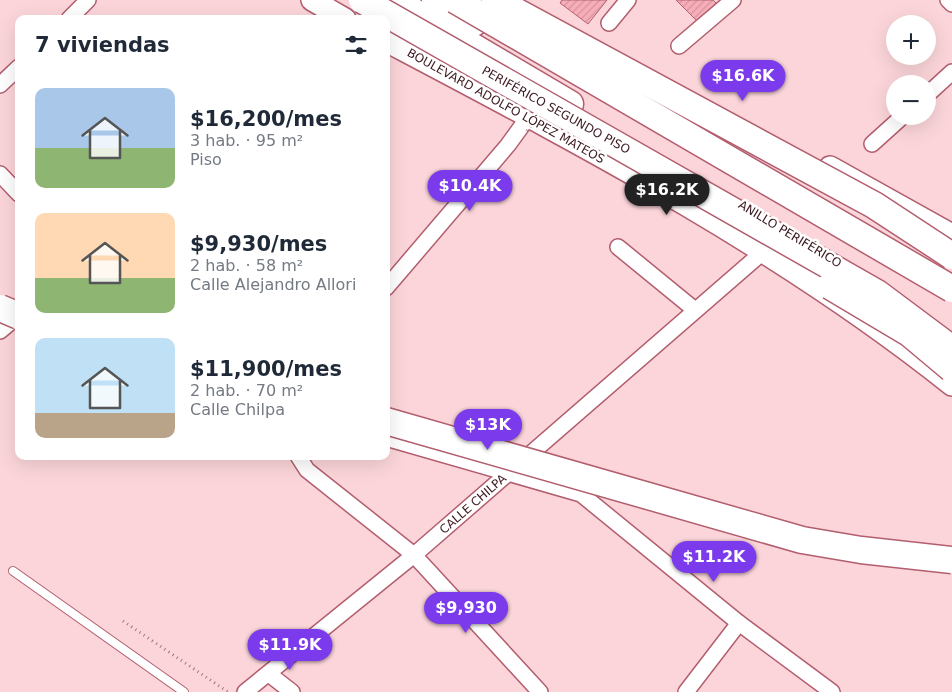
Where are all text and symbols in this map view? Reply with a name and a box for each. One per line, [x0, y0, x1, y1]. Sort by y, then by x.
map controls [886, 15, 936, 125]
button: + [886, 15, 936, 65]
icon: filters [342, 31, 370, 59]
text: 7 viviendas [35, 33, 170, 57]
street label: BOULEVARD ADOLFO LÓPEZ MATEOS [405, 45, 608, 166]
pin: $16.6K [702, 59, 784, 102]
street label: PERIFÉRICO SEGUNDO PISO [479, 62, 633, 157]
text: $16.6K [711, 66, 775, 85]
button: − [886, 75, 936, 125]
text: $16,200/mes [190, 107, 342, 131]
icon: home [75, 108, 135, 168]
text: 3 hab. · 95 m² [190, 131, 303, 150]
text: Piso [190, 150, 222, 169]
pin: $10.4K [429, 170, 511, 212]
pin: $16.2K [626, 174, 708, 216]
text: $10.4K [438, 176, 502, 195]
text: $16.2K [635, 180, 699, 199]
street label: ANILLO PERIFÉRICO [736, 197, 845, 270]
text: $9,930/mes [190, 232, 327, 256]
icon: home [75, 233, 135, 293]
text: 2 hab. · 58 m² [190, 256, 303, 275]
text: Calle Alejandro Allori [190, 275, 356, 294]
text: $11,900/mes [190, 357, 342, 381]
icon: home [75, 358, 135, 418]
text: 2 hab. · 70 m² [190, 381, 303, 400]
text: Calle Chilpa [190, 400, 285, 419]
pin: $13K [458, 408, 518, 451]
text: $13K [465, 415, 511, 434]
street label: CALLE CHILPA [437, 471, 510, 537]
pin: $11.2K [673, 540, 755, 583]
text: $11.2K [682, 547, 746, 566]
pin: $9,930 [425, 592, 507, 634]
text: $9,930 [435, 598, 497, 617]
pin: $11.9K [249, 628, 331, 671]
text: $11.9K [258, 635, 322, 654]

